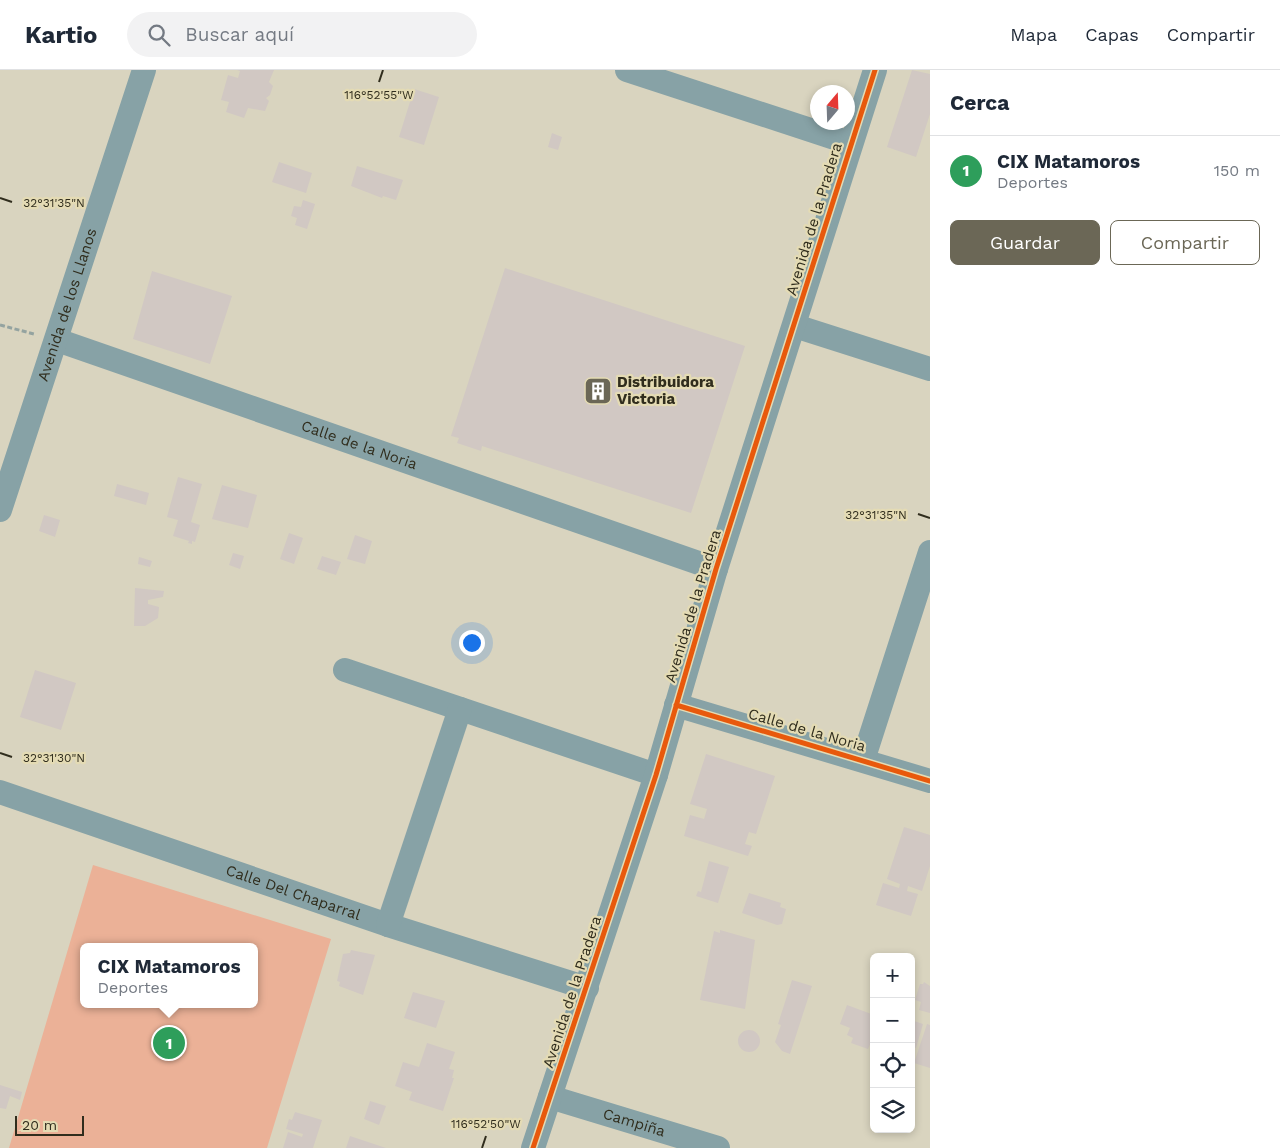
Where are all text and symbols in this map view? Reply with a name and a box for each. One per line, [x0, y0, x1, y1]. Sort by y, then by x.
search box [127, 12, 477, 57]
text: Kartio [25, 21, 97, 49]
icon: search [145, 21, 173, 49]
text: Buscar aquí [185, 23, 294, 46]
text: Mapa [1010, 24, 1057, 45]
text: Capas [1085, 24, 1139, 45]
text: Compartir [1167, 24, 1255, 45]
north arrow [810, 85, 855, 130]
text: 116°52'55"W [344, 88, 414, 102]
text: Cerca [950, 90, 1009, 115]
street label: Avenida de la Pradera [782, 140, 846, 298]
text: CIX Matamoros [997, 150, 1140, 173]
text: 1 [963, 161, 969, 180]
text: 150 m [1214, 161, 1260, 180]
text: Deportes [997, 173, 1068, 192]
text: 32°31'35"N [23, 196, 85, 210]
button: Guardar [950, 220, 1100, 265]
button: Compartir [1110, 220, 1260, 265]
street label: Avenida de los Llanos [34, 226, 101, 384]
place label: Distribuidora Victoria [617, 373, 714, 408]
building icon: Distribuidora Victoria [583, 376, 613, 406]
street label: Calle de la Noria [299, 417, 420, 474]
text: 32°31'35"N [845, 508, 907, 522]
street label: Avenida de la Pradera [661, 527, 725, 685]
your location [459, 630, 485, 656]
street label: Calle de la Noria [746, 705, 868, 756]
text: 32°31'30"N [23, 751, 85, 765]
street label: Calle Del Chaparral [223, 861, 364, 924]
street label: Avenida de la Pradera [539, 913, 605, 1070]
popup [80, 943, 258, 1008]
map controls [870, 953, 915, 1133]
button: + [870, 953, 915, 998]
text: CIX Matamoros [97, 955, 241, 978]
text: Deportes [97, 978, 168, 997]
button: − [870, 998, 915, 1043]
pin: 1 [153, 1024, 185, 1062]
button: locate [870, 1043, 915, 1088]
button: layers [870, 1088, 915, 1133]
street label: Campiña [601, 1105, 668, 1141]
scale bar [15, 1113, 84, 1136]
text: 20 m [22, 1117, 57, 1133]
text: 116°52'50"W [451, 1117, 521, 1131]

